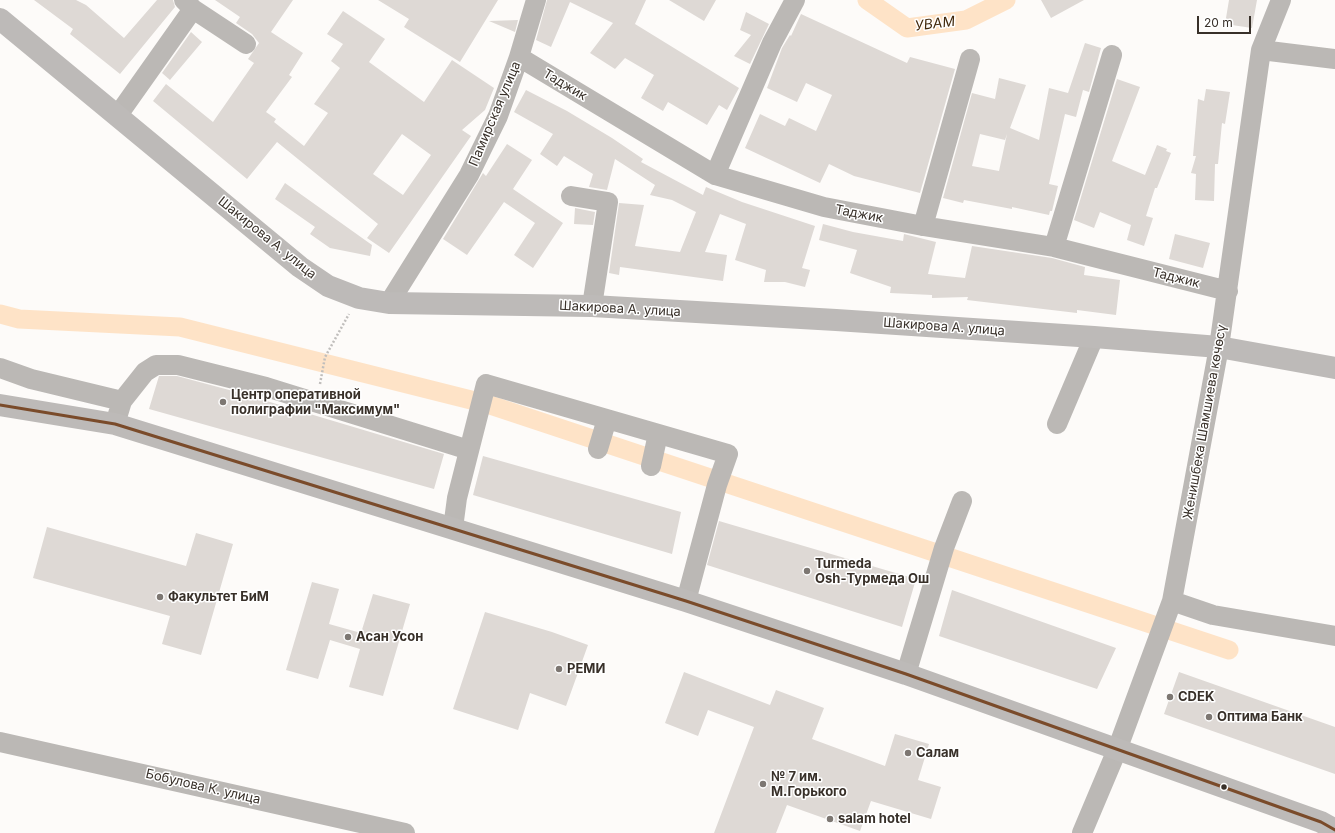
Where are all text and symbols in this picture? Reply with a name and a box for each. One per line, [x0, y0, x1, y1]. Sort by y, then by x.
scale bar [1199, 8, 1253, 34]
water label: УВАМ [914, 13, 956, 35]
text: 20 m [1204, 15, 1233, 30]
street label: Памирская улица [466, 59, 524, 169]
street label: Таджик [540, 66, 590, 104]
street label: Шакирова А. улица [215, 194, 319, 282]
street label: Таджик [834, 202, 884, 226]
street label: Таджик [1151, 265, 1201, 291]
street label: Шакирова А. улица [559, 298, 681, 320]
street label: Шакирова А. улица [883, 315, 1005, 339]
street label: Женишбека Шамшиева көчөсү [1180, 323, 1230, 521]
place label: Центр оперативной полиграфии "Максимум" [231, 387, 400, 418]
marker: Центр оперативной полиграфии "Максимум" [218, 397, 228, 407]
place label: Turmeda Osh-Турмеда Ош [815, 556, 929, 587]
marker: Turmeda Osh-Турмеда Ош [802, 566, 812, 576]
place label: Факультет БиМ [168, 589, 269, 605]
marker: Факультет БиМ [155, 592, 165, 602]
place label: Асан Усон [356, 629, 423, 645]
marker: Асан Усон [343, 632, 353, 642]
place label: РЕМИ [567, 661, 605, 677]
marker: РЕМИ [554, 664, 564, 674]
place label: CDEK [1178, 689, 1214, 705]
marker: CDEK [1165, 692, 1175, 702]
place label: Оптима Банк [1217, 709, 1303, 725]
marker: Оптима Банк [1204, 712, 1214, 722]
place label: Салам [916, 745, 959, 761]
marker: Салам [903, 748, 913, 758]
street label: Бобулова К. улица [144, 766, 262, 808]
place label: № 7 им. М.Горького [771, 769, 847, 800]
marker: № 7 им. М.Горького [758, 779, 768, 789]
unlabelled marker [1219, 782, 1229, 792]
place label: salam hotel [838, 811, 911, 827]
marker: salam hotel [825, 814, 835, 824]

